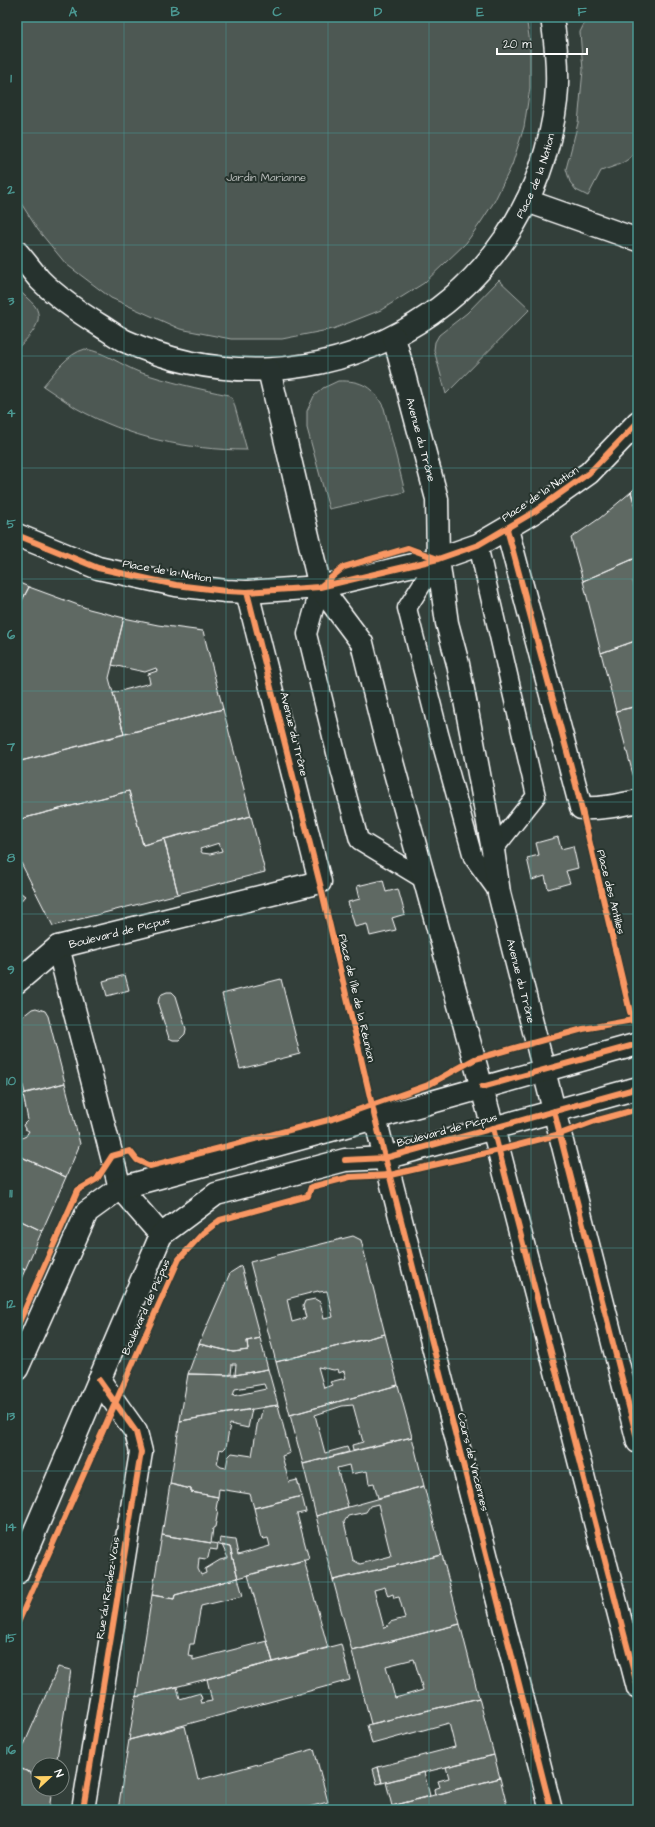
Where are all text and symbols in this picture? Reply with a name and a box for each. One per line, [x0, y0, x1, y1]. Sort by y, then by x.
text: A [69, 3, 78, 21]
text: B [170, 3, 180, 21]
text: C [272, 3, 282, 21]
text: D [374, 3, 383, 21]
text: E [476, 3, 484, 21]
text: F [577, 3, 587, 21]
scale bar [497, 30, 587, 56]
text: 20 m [503, 36, 532, 53]
text: 1 [10, 69, 12, 87]
street label: Place de la Nation [512, 131, 558, 221]
park label: Jardin Marianne [226, 170, 306, 185]
text: 2 [6, 181, 15, 199]
text: 3 [7, 292, 15, 310]
street label: Avenue du Trône [403, 396, 440, 483]
text: 4 [7, 404, 16, 422]
street label: Place de la Nation [499, 462, 582, 525]
text: 5 [6, 515, 16, 533]
street label: Place de la Nation [122, 556, 213, 586]
text: 6 [7, 626, 16, 644]
street label: Avenue du Trône [276, 690, 312, 778]
text: 7 [6, 738, 16, 756]
street label: Place des Antilles [593, 848, 629, 936]
text: 8 [7, 849, 16, 867]
street label: Boulevard de Picpus [67, 912, 172, 952]
street label: Place de l'Île de la Réunion [335, 933, 379, 1064]
street label: Avenue du Trône [503, 937, 539, 1025]
text: 9 [7, 961, 15, 979]
text: 10 [6, 1072, 17, 1090]
street label: Boulevard de Picpus [395, 1109, 499, 1151]
text: 11 [9, 1184, 13, 1202]
street label: Boulevard de Picpus [118, 1256, 174, 1357]
text: 12 [6, 1295, 16, 1313]
text: 13 [7, 1407, 16, 1425]
street label: Cours de Vincennes [454, 1411, 493, 1513]
text: 14 [6, 1518, 16, 1536]
street label: Rue du Rendez-Vous [93, 1535, 124, 1640]
text: 15 [6, 1629, 17, 1647]
text: 16 [6, 1741, 17, 1759]
north arrow [30, 1757, 70, 1797]
text: N [51, 1767, 67, 1780]

